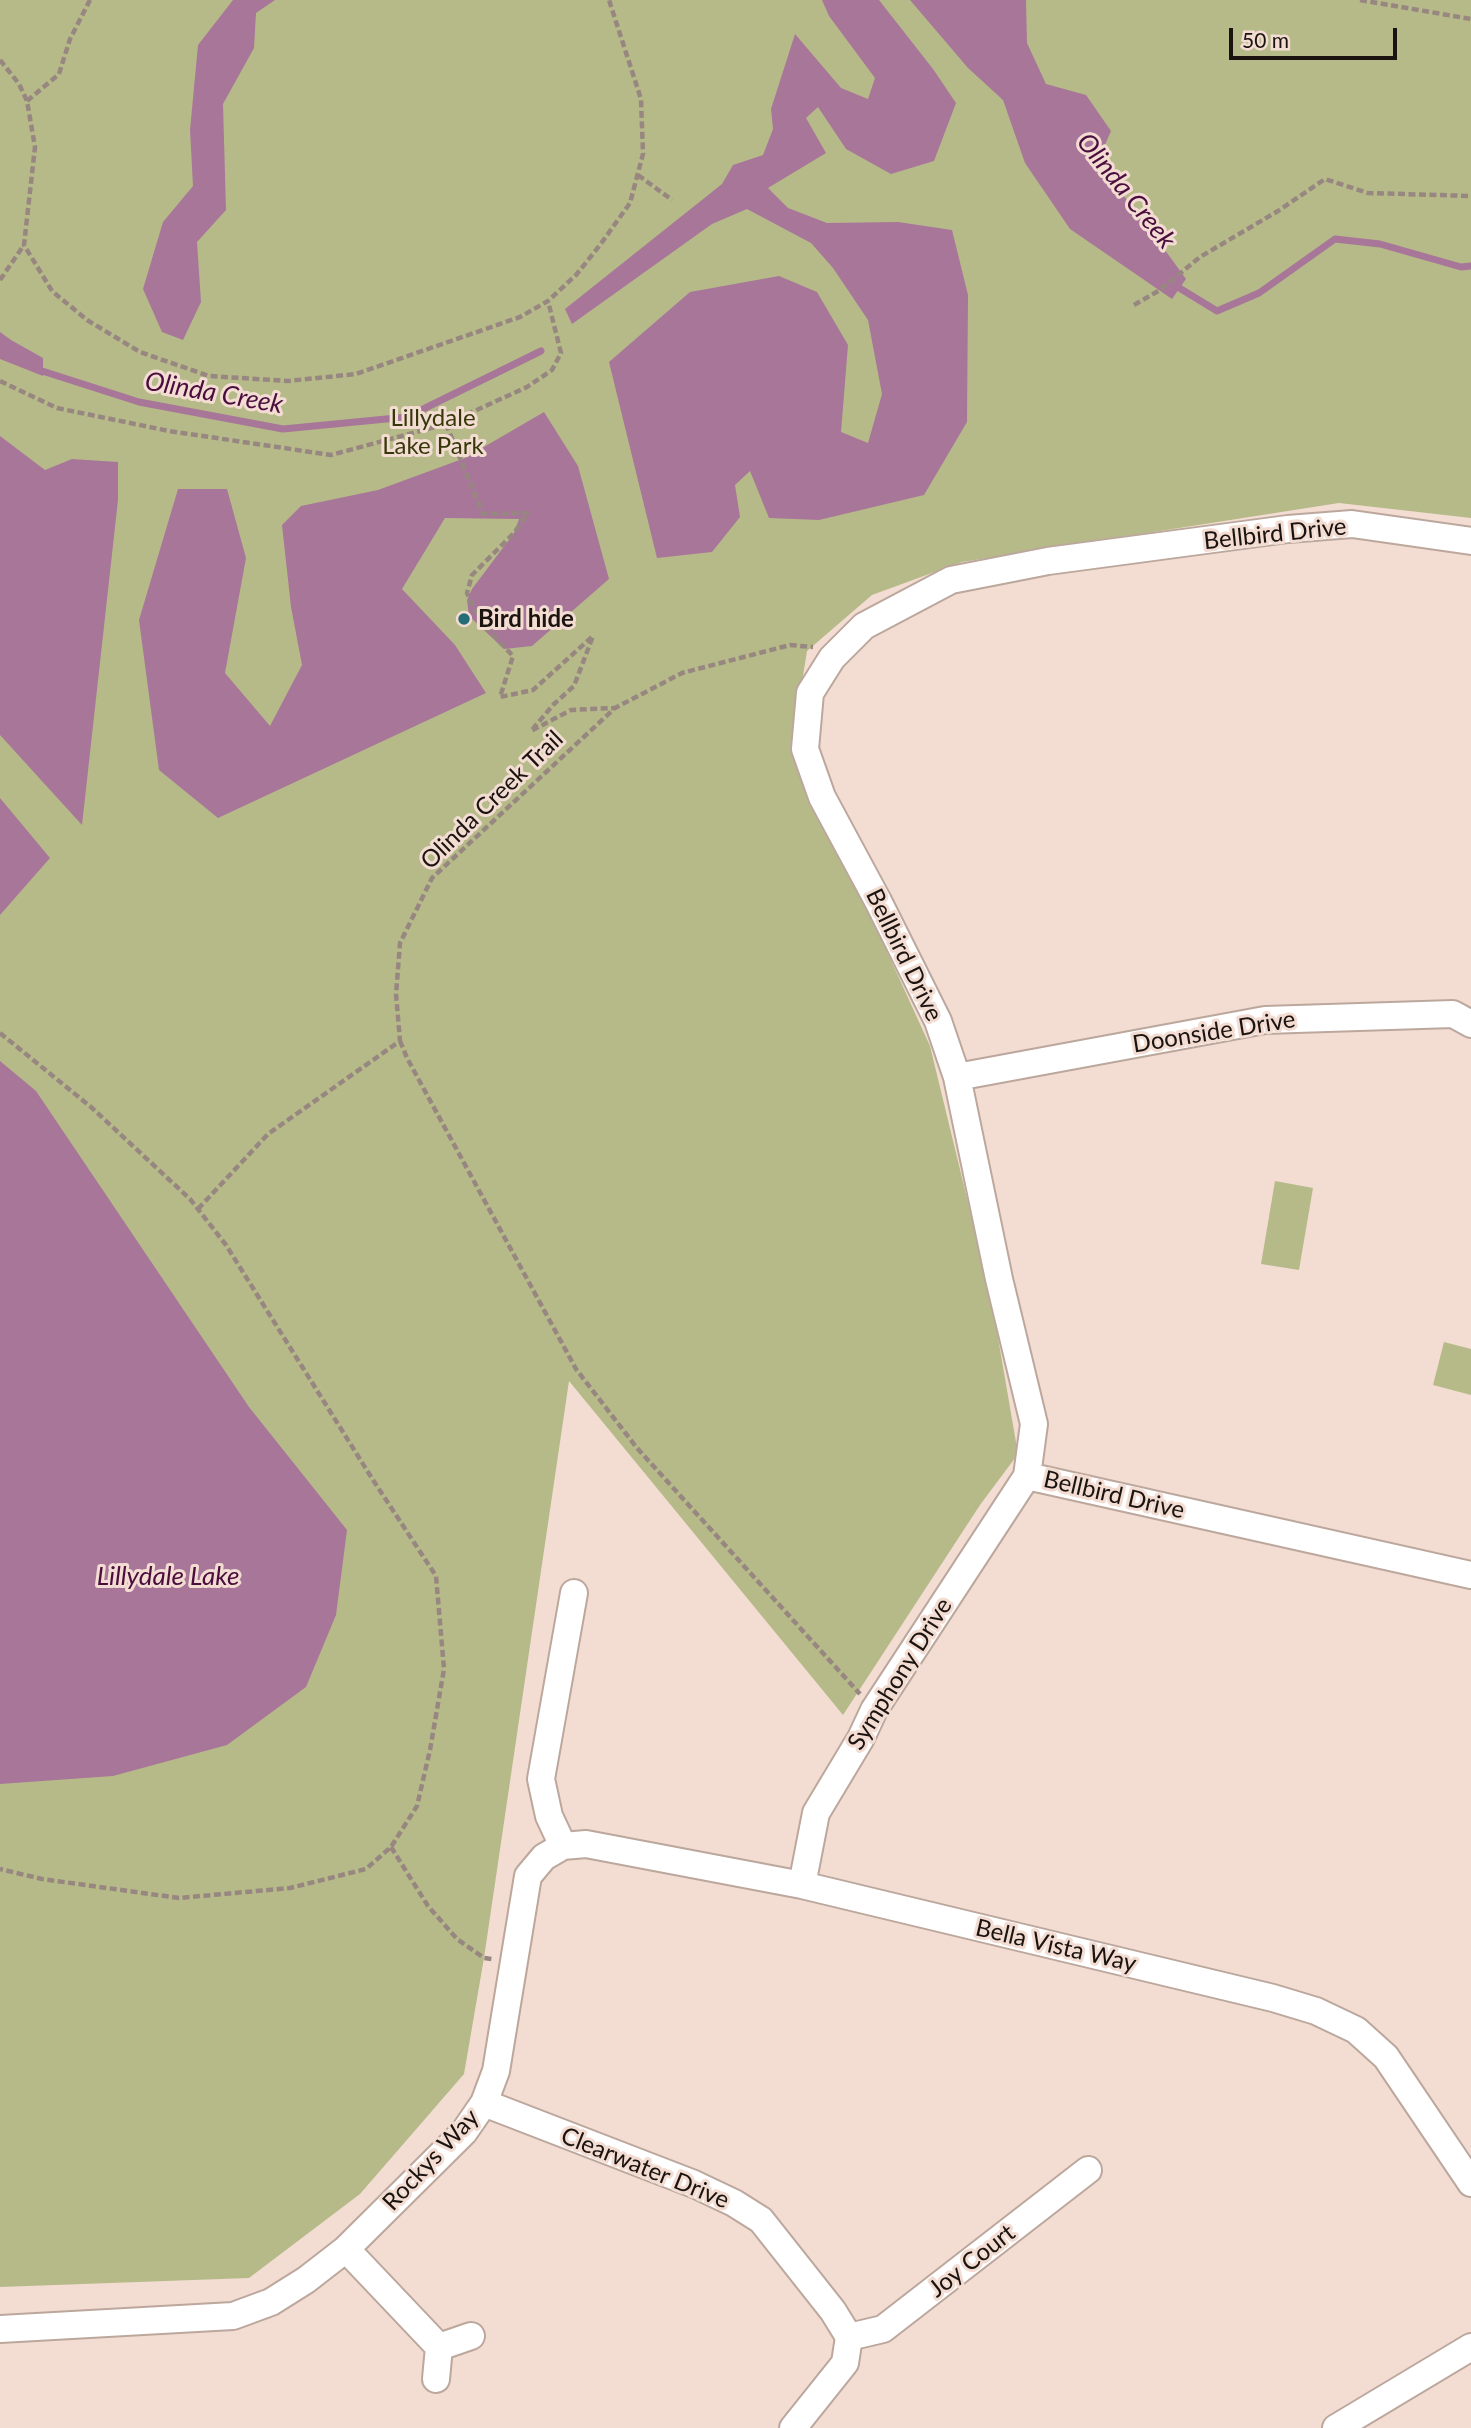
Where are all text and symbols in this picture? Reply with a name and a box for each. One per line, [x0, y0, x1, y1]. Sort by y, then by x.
scale bar [1233, 14, 1401, 58]
text: 50 m [1242, 27, 1289, 52]
water label: Olinda Creek [1070, 127, 1182, 255]
water label: Olinda Creek [143, 366, 285, 420]
park label: Lillydale Lake Park [382, 404, 484, 460]
street label: Bellbird Drive [1202, 512, 1348, 556]
place label: Bird hide [478, 605, 574, 633]
marker: Bird hide [456, 611, 472, 627]
street label: Olinda Creek Trail [415, 725, 569, 875]
street label: Bellbird Drive [860, 884, 948, 1026]
street label: Doonside Drive [1131, 1005, 1297, 1059]
street label: Bellbird Drive [1041, 1465, 1187, 1525]
water label: Lillydale Lake [97, 1561, 239, 1593]
street label: Symphony Drive [842, 1593, 958, 1755]
street label: Bella Vista Way [973, 1914, 1139, 1978]
street label: Rockys Way [377, 2103, 485, 2217]
street label: Clearwater Drive [557, 2121, 733, 2215]
street label: Joy Court [923, 2218, 1021, 2304]

